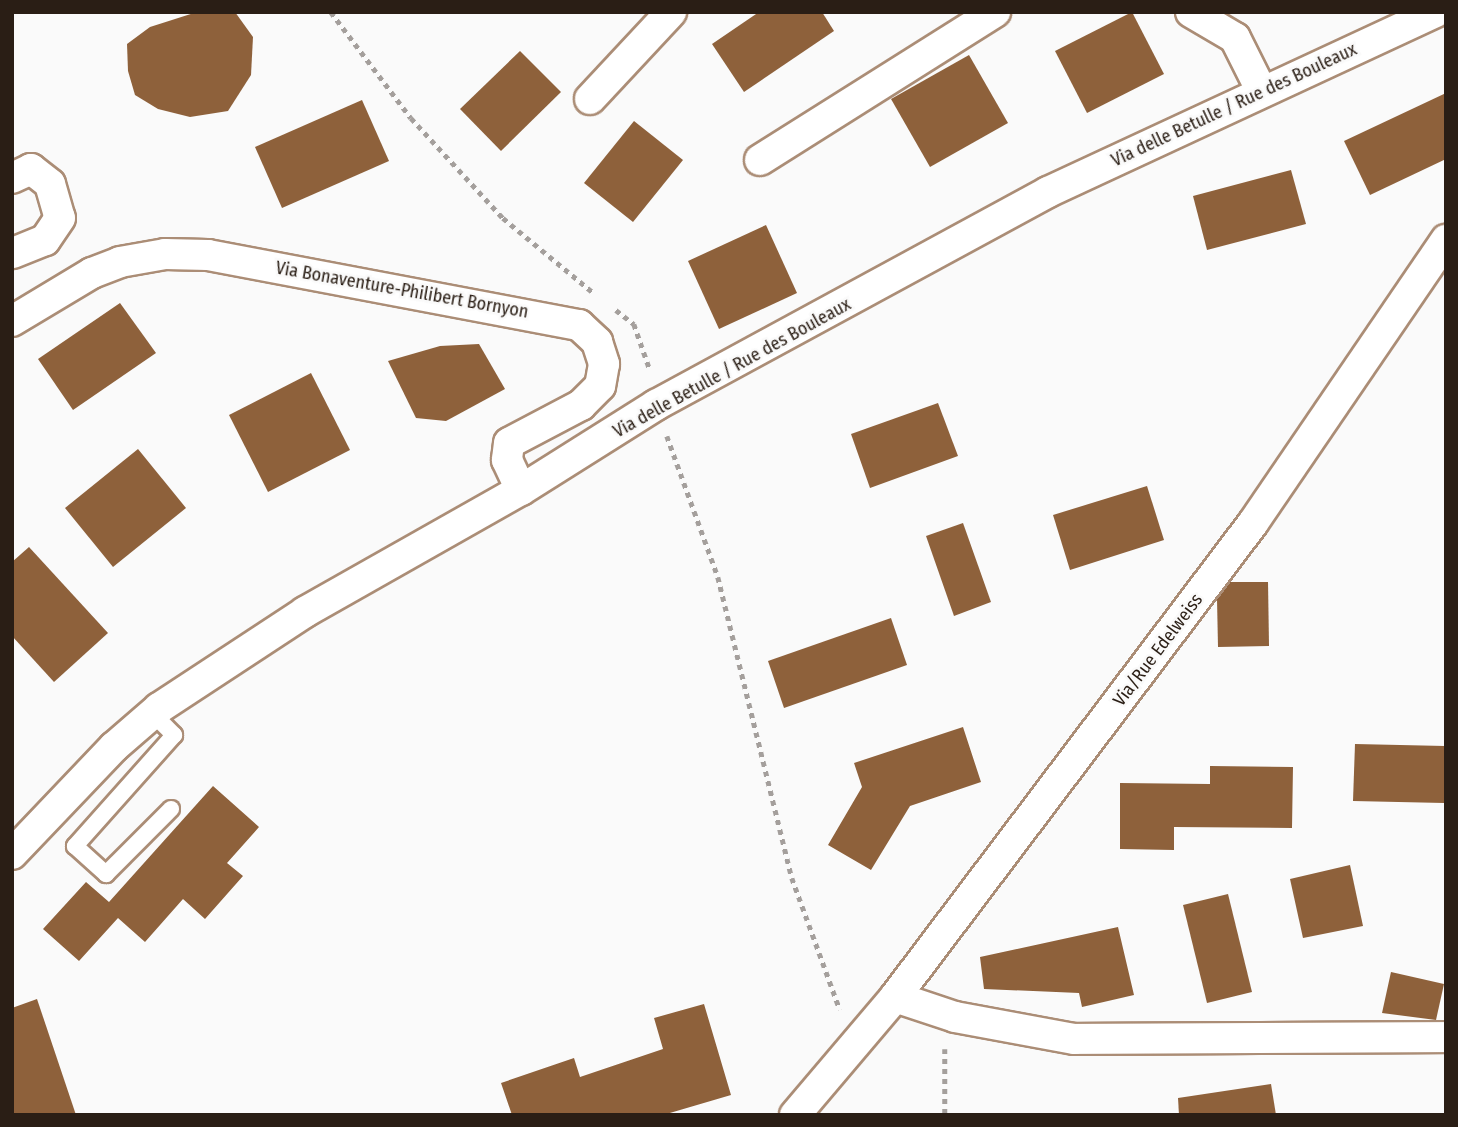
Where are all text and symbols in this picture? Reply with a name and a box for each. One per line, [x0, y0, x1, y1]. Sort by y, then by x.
street label: Via delle Betulle / Rue des Bouleaux [1108, 39, 1360, 171]
street label: Via Bonaventure-Philibert Bornyon [274, 257, 530, 323]
street label: Via delle Betulle / Rue des Bouleaux [610, 294, 854, 442]
street label: Via/Rue Edelweiss [1109, 590, 1207, 710]

